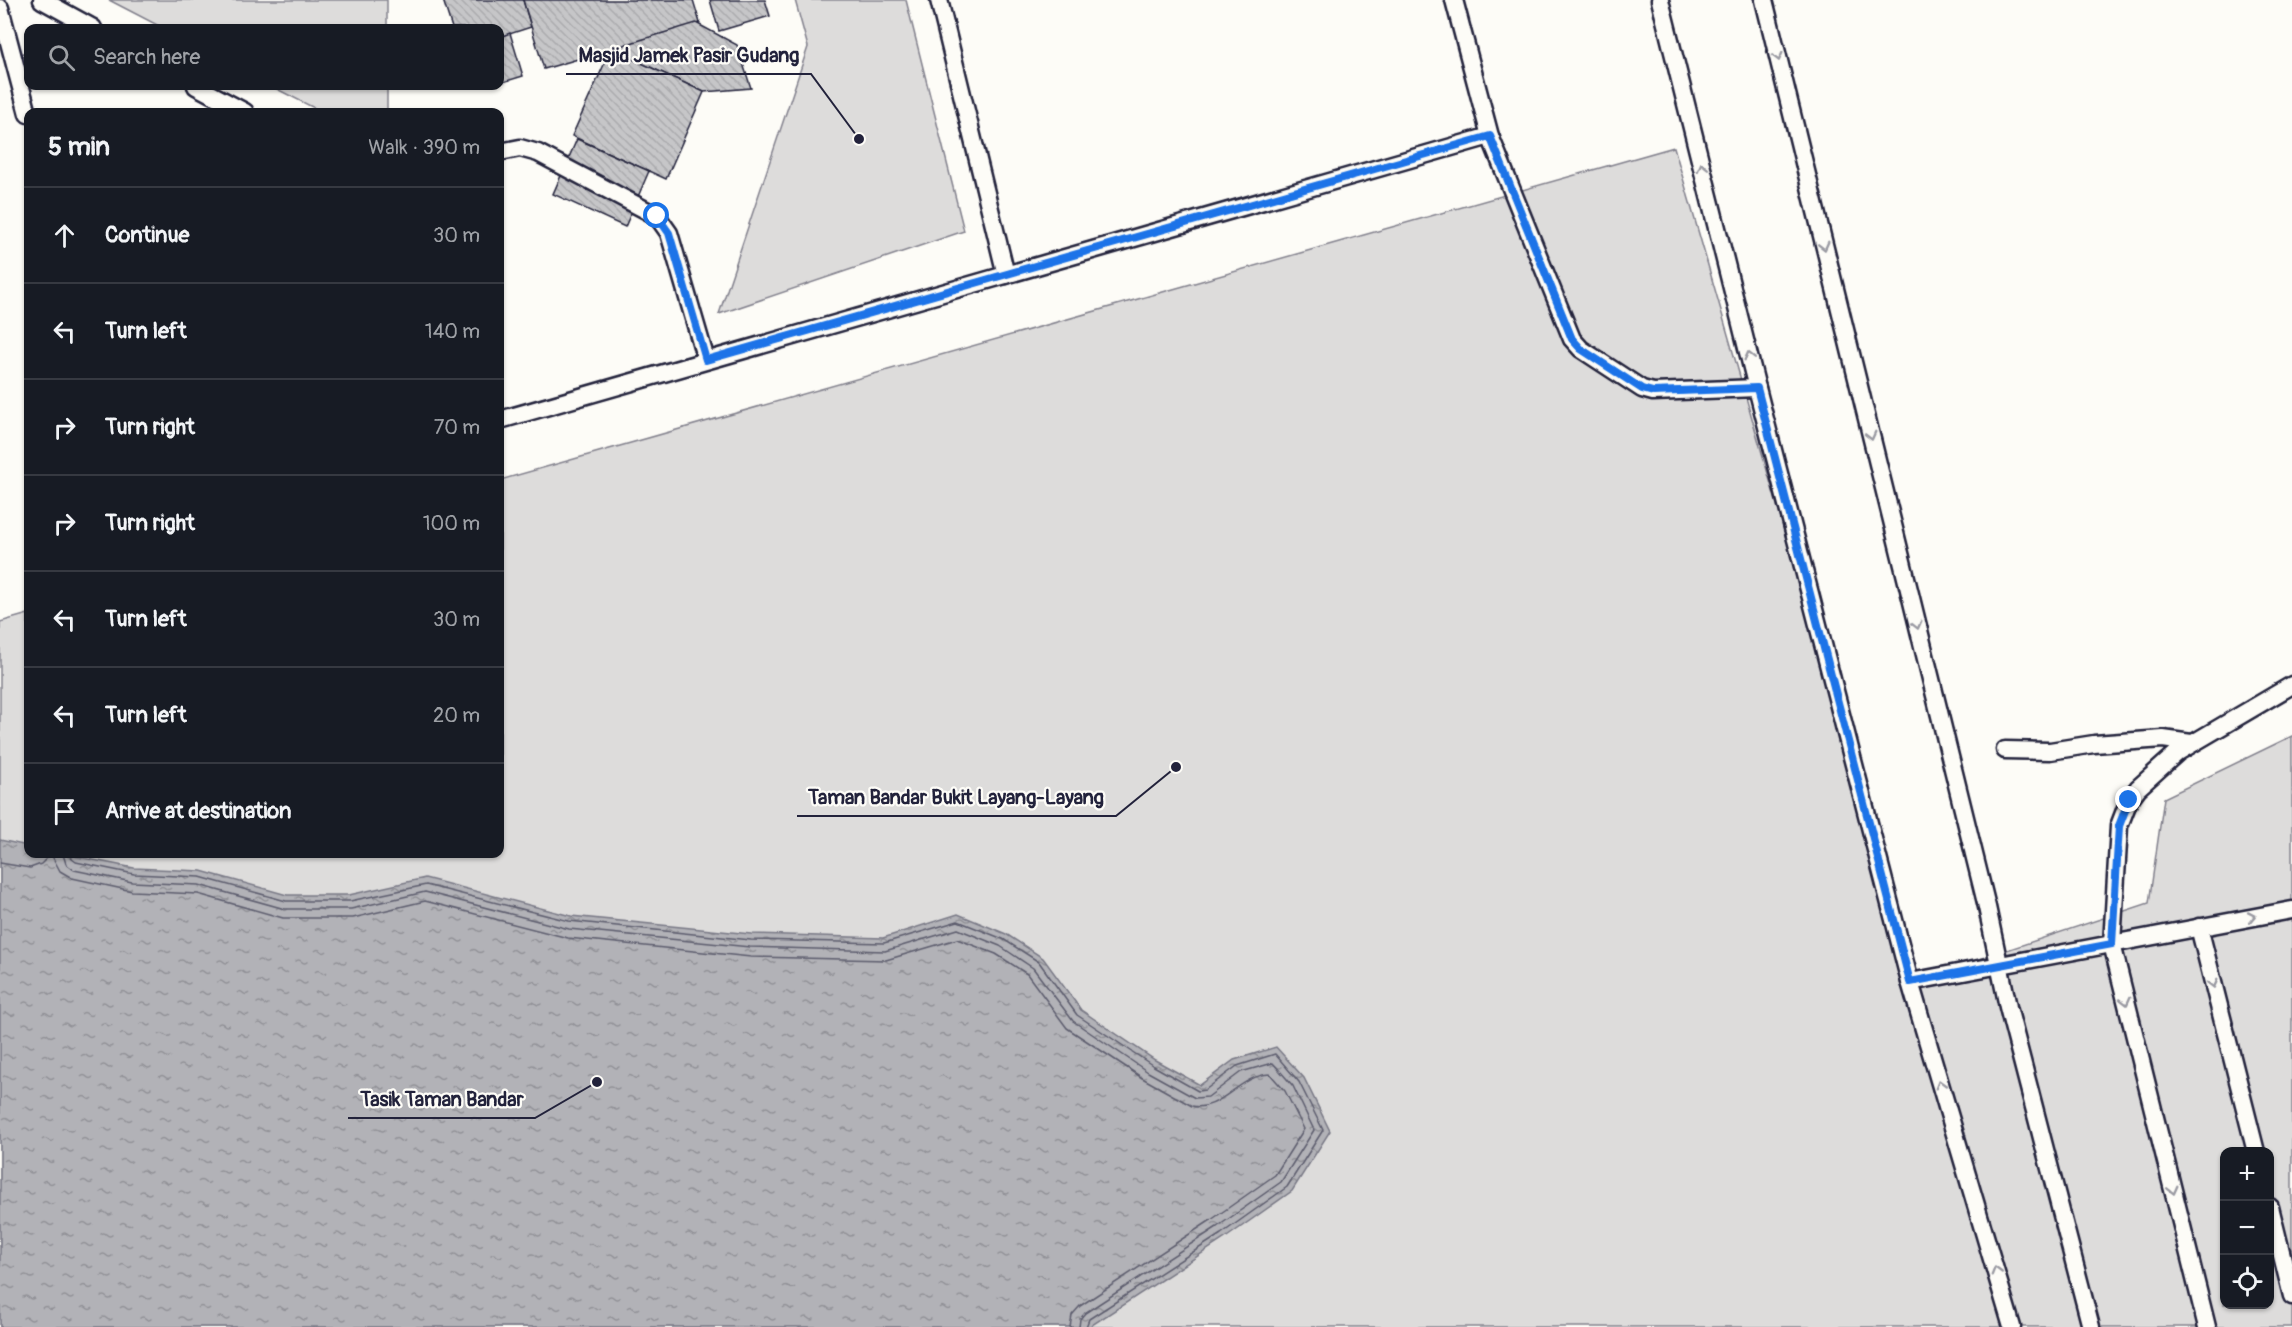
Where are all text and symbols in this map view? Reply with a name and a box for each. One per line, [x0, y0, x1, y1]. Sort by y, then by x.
search box [24, 24, 504, 90]
callout: Masjid Jamek Pasir Gudang [566, 36, 811, 74]
icon: search [45, 41, 78, 74]
text: Search here [93, 43, 200, 71]
text: Masjid Jamek Pasir Gudang [579, 43, 799, 68]
one-way arrow [1770, 52, 1783, 62]
text: 5 min [48, 131, 110, 163]
text: Walk · 390 m [368, 135, 480, 160]
one-way arrow [1697, 162, 1710, 172]
route start [643, 202, 669, 228]
icon: ahead [48, 219, 81, 252]
text: Continue [105, 221, 189, 249]
text: 30 m [433, 223, 480, 248]
one-way arrow [1817, 241, 1830, 251]
icon: left [48, 315, 81, 348]
text: Turn left [105, 317, 187, 345]
text: 140 m [425, 319, 480, 344]
one-way arrow [1743, 352, 1756, 362]
icon: right [48, 411, 81, 444]
text: Turn right [105, 413, 195, 441]
text: 70 m [434, 415, 480, 440]
one-way arrow [1863, 430, 1876, 440]
icon: right [48, 507, 81, 540]
text: Turn right [105, 509, 195, 537]
text: 100 m [423, 511, 480, 536]
icon: left [48, 603, 81, 636]
text: Turn left [105, 605, 187, 633]
text: 30 m [433, 607, 480, 632]
one-way arrow [1910, 620, 1923, 630]
icon: left [48, 699, 81, 732]
text: Turn left [105, 701, 187, 729]
text: 20 m [433, 703, 480, 728]
callout: Taman Bandar Bukit Layang-Layang [797, 778, 1116, 816]
text: Taman Bandar Bukit Layang-Layang [807, 785, 1104, 810]
route end [2115, 786, 2141, 812]
icon: arrive [48, 795, 81, 828]
text: Arrive at destination [105, 797, 291, 825]
one-way arrow [2246, 911, 2256, 924]
one-way arrow [2206, 979, 2219, 989]
one-way arrow [2118, 995, 2131, 1005]
one-way arrow [1935, 1079, 1947, 1090]
callout: Tasik Taman Bandar [348, 1080, 535, 1118]
text: Tasik Taman Bandar [359, 1087, 524, 1112]
map controls [2220, 1147, 2274, 1309]
button: + [2220, 1147, 2274, 1201]
one-way arrow [2165, 1185, 2178, 1195]
button: − [2220, 1201, 2274, 1255]
button: locate [2220, 1255, 2274, 1309]
one-way arrow [1991, 1266, 2003, 1277]

